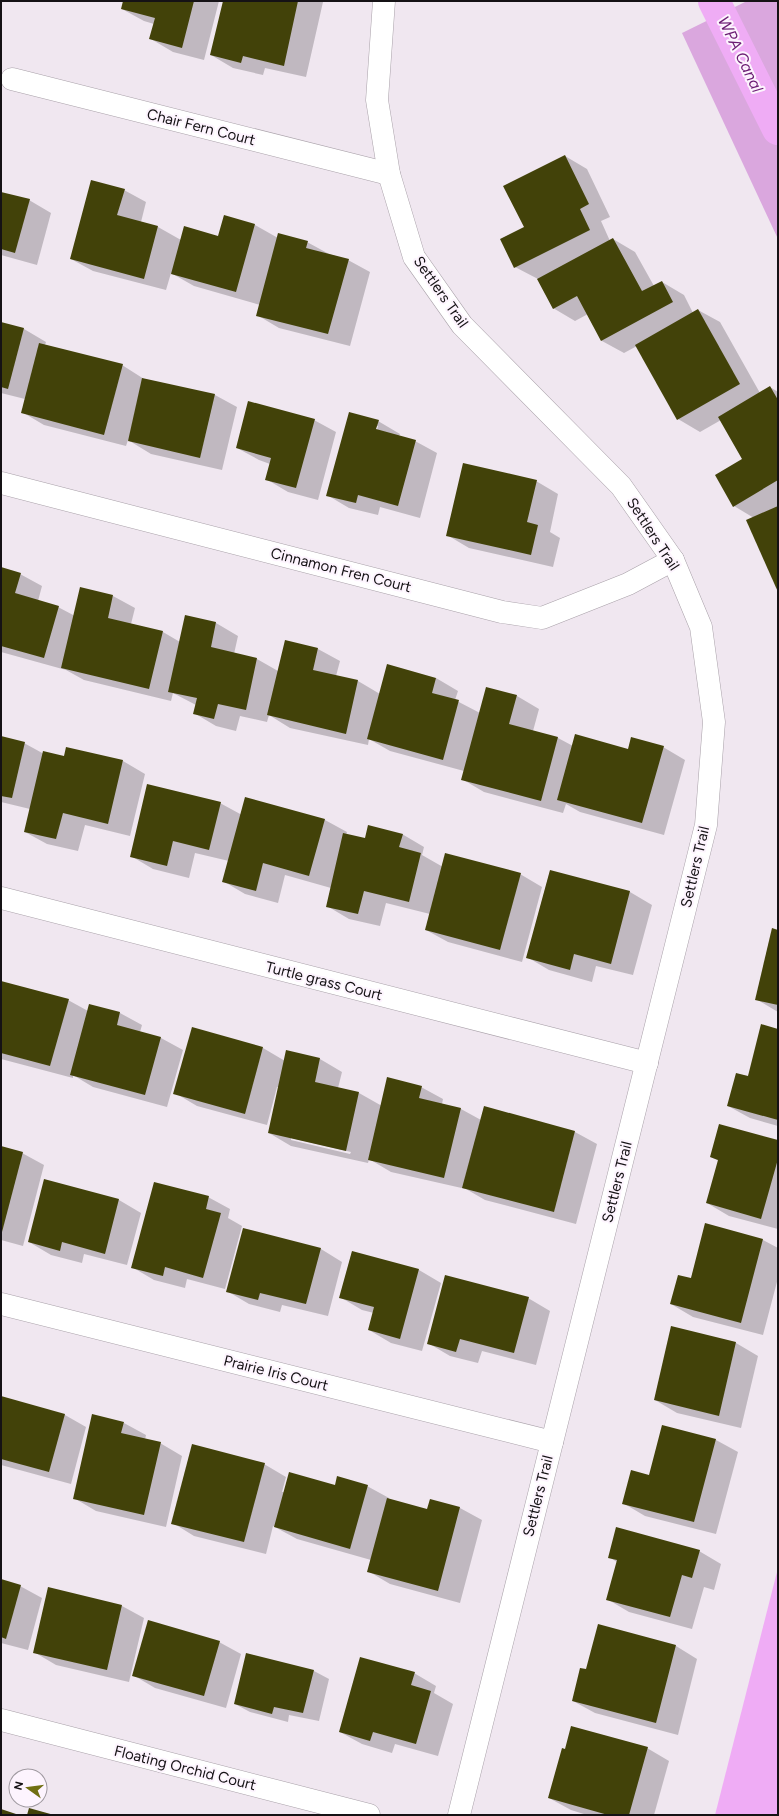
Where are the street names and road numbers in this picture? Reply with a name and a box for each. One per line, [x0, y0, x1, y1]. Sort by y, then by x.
street label: Chair Fern Court [145, 105, 257, 149]
street label: Settlers Trail [410, 253, 472, 331]
street label: Settlers Trail [623, 494, 683, 574]
street label: Cinnamon Fren Court [269, 544, 413, 596]
street label: Settlers Trail [677, 825, 713, 909]
street label: Turtle grass Court [264, 958, 385, 1004]
street label: Settlers Trail [598, 1140, 636, 1224]
street label: Prairie Iris Court [222, 1351, 330, 1395]
street label: Settlers Trail [519, 1454, 557, 1538]
street label: Floating Orchid Court [112, 1742, 258, 1794]

